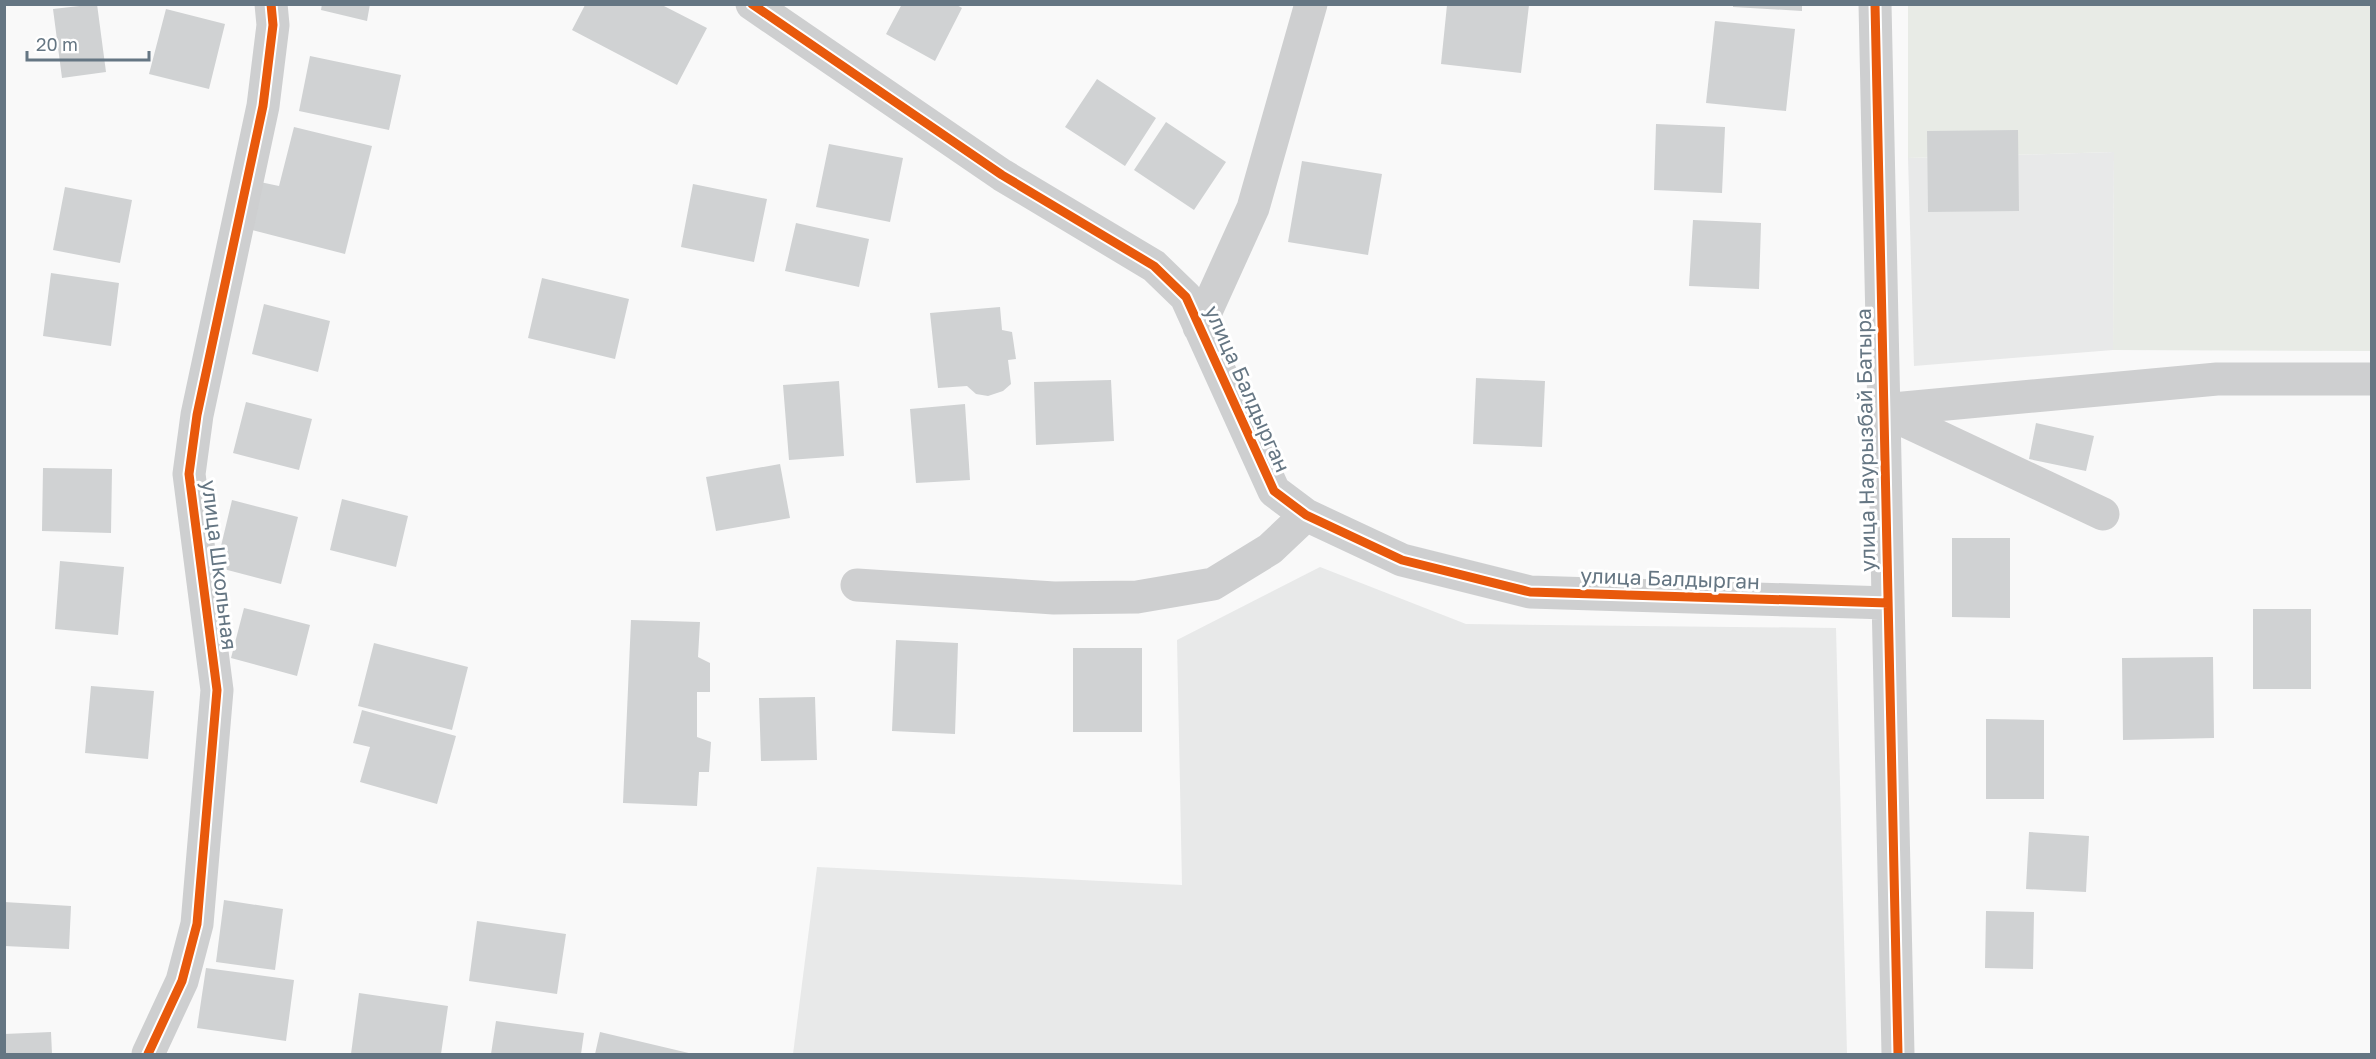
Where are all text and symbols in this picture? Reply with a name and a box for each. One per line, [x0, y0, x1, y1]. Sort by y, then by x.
scale bar [27, 24, 148, 62]
text: 20 m [36, 33, 78, 55]
street label: улица Балдырган [1199, 301, 1296, 476]
street label: улица Наурызбай Батыра [1850, 308, 1880, 572]
street label: улица Школьная [197, 478, 243, 651]
street label: улица Балдырган [1580, 562, 1760, 594]

